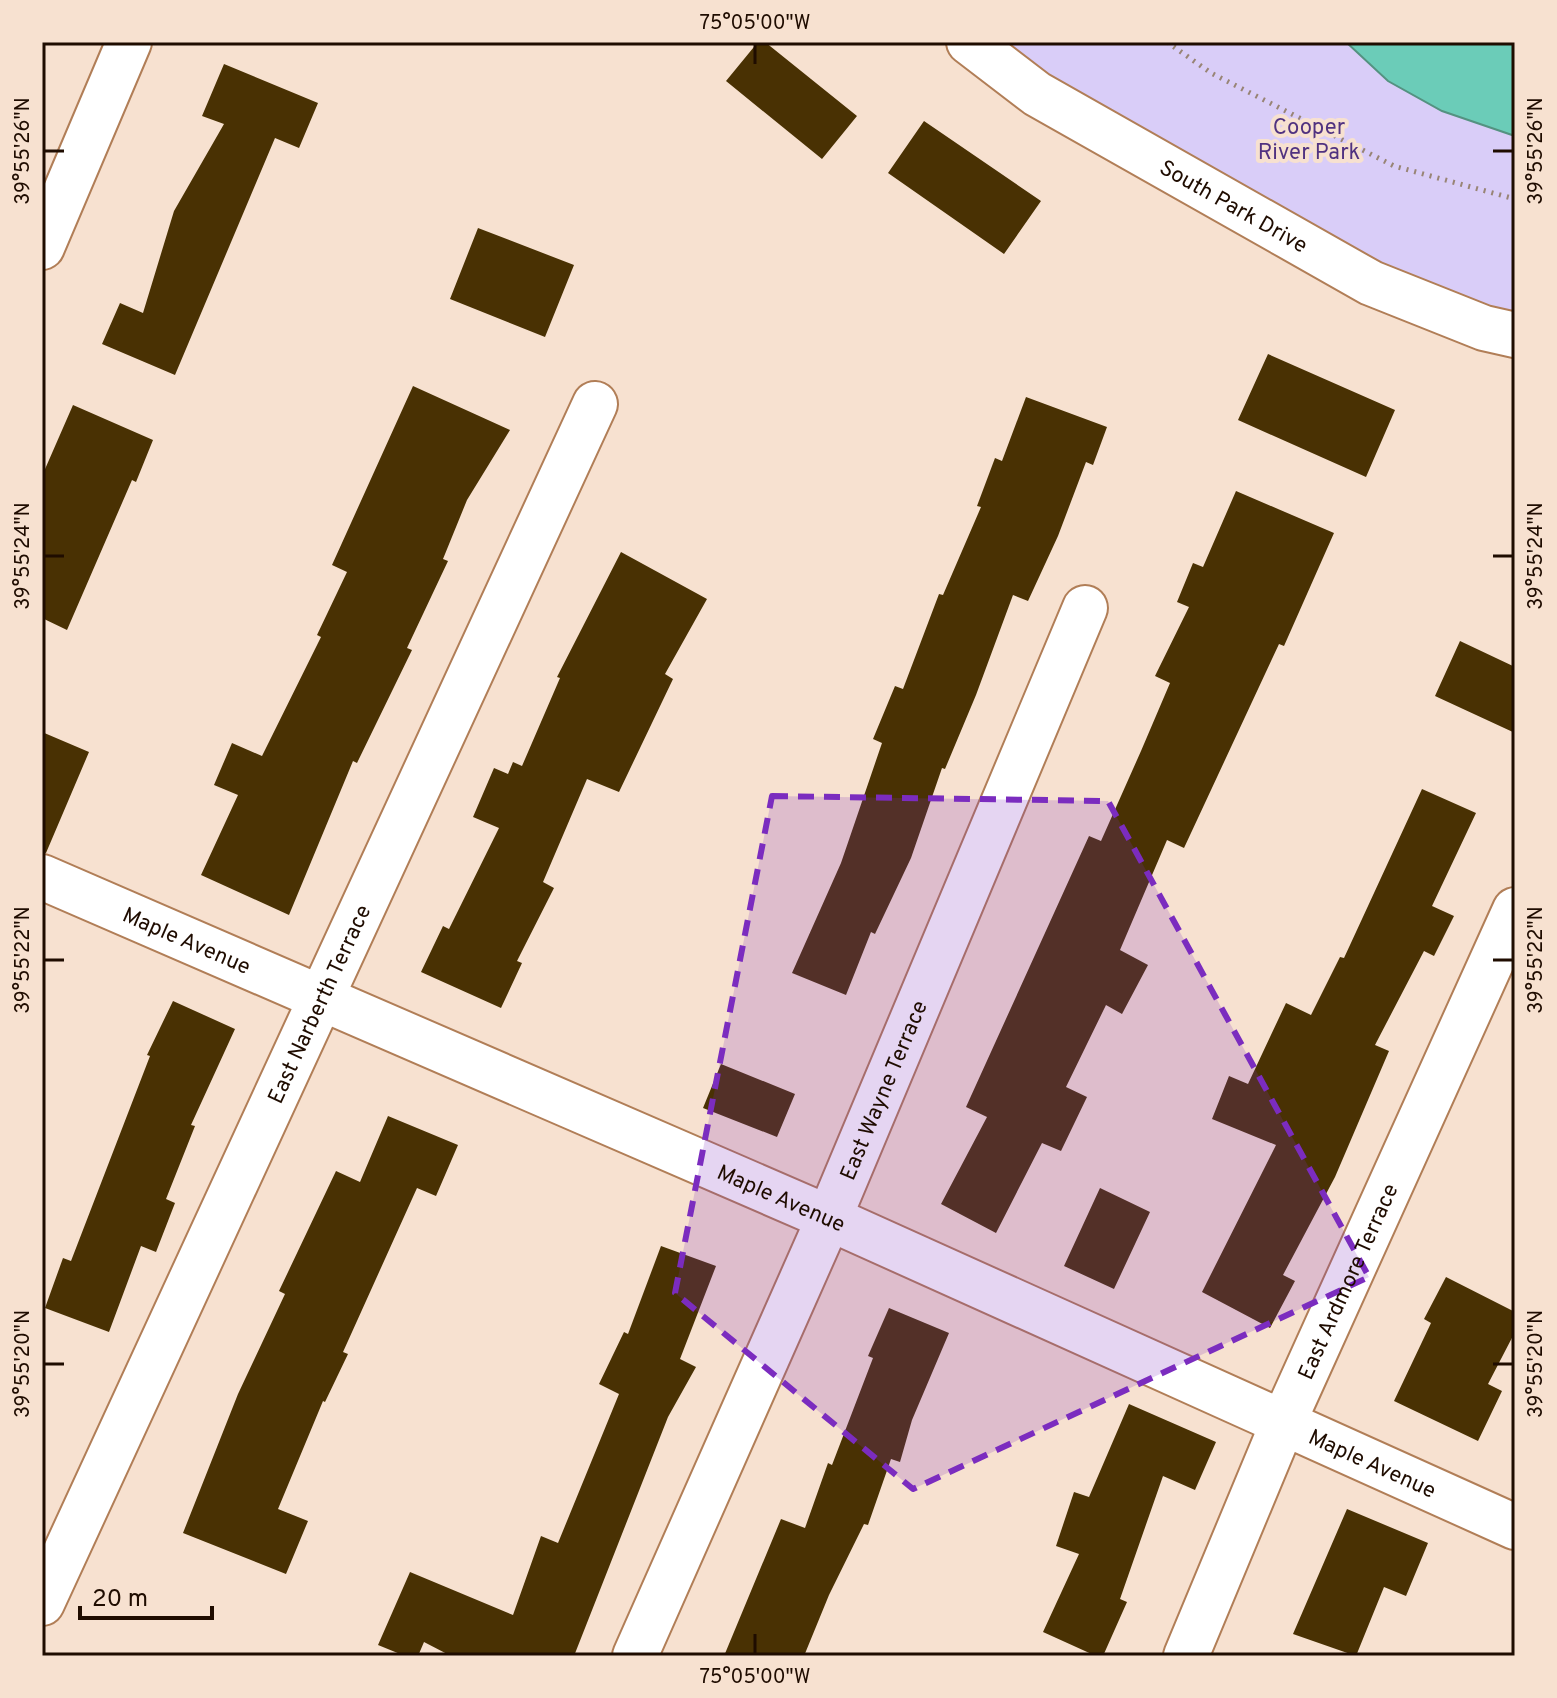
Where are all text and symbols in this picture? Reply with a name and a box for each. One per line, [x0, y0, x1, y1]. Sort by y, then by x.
text: 75°05'00"W [700, 11, 810, 37]
text: 39°55'26"N [11, 97, 37, 205]
text: 39°55'26"N [1524, 97, 1550, 205]
park label: Cooper River Park [1258, 115, 1360, 167]
street label: South Park Drive [1154, 155, 1312, 260]
text: 39°55'24"N [11, 502, 37, 610]
text: 39°55'24"N [1524, 502, 1550, 610]
street label: East Narberth Terrace [263, 901, 378, 1109]
street label: Maple Avenue [118, 903, 254, 982]
text: 39°55'22"N [11, 906, 37, 1014]
text: 39°55'22"N [1524, 906, 1550, 1014]
street label: East Wayne Terrace [835, 997, 935, 1185]
street label: Maple Avenue [712, 1160, 849, 1239]
street label: East Ardmore Terrace [1293, 1180, 1405, 1385]
text: 39°55'20"N [11, 1310, 37, 1418]
text: 39°55'20"N [1524, 1310, 1550, 1418]
street label: Maple Avenue [1304, 1425, 1440, 1506]
scale bar [80, 1570, 212, 1620]
text: 20 m [92, 1585, 148, 1615]
text: 75°05'00"W [700, 1665, 810, 1691]

